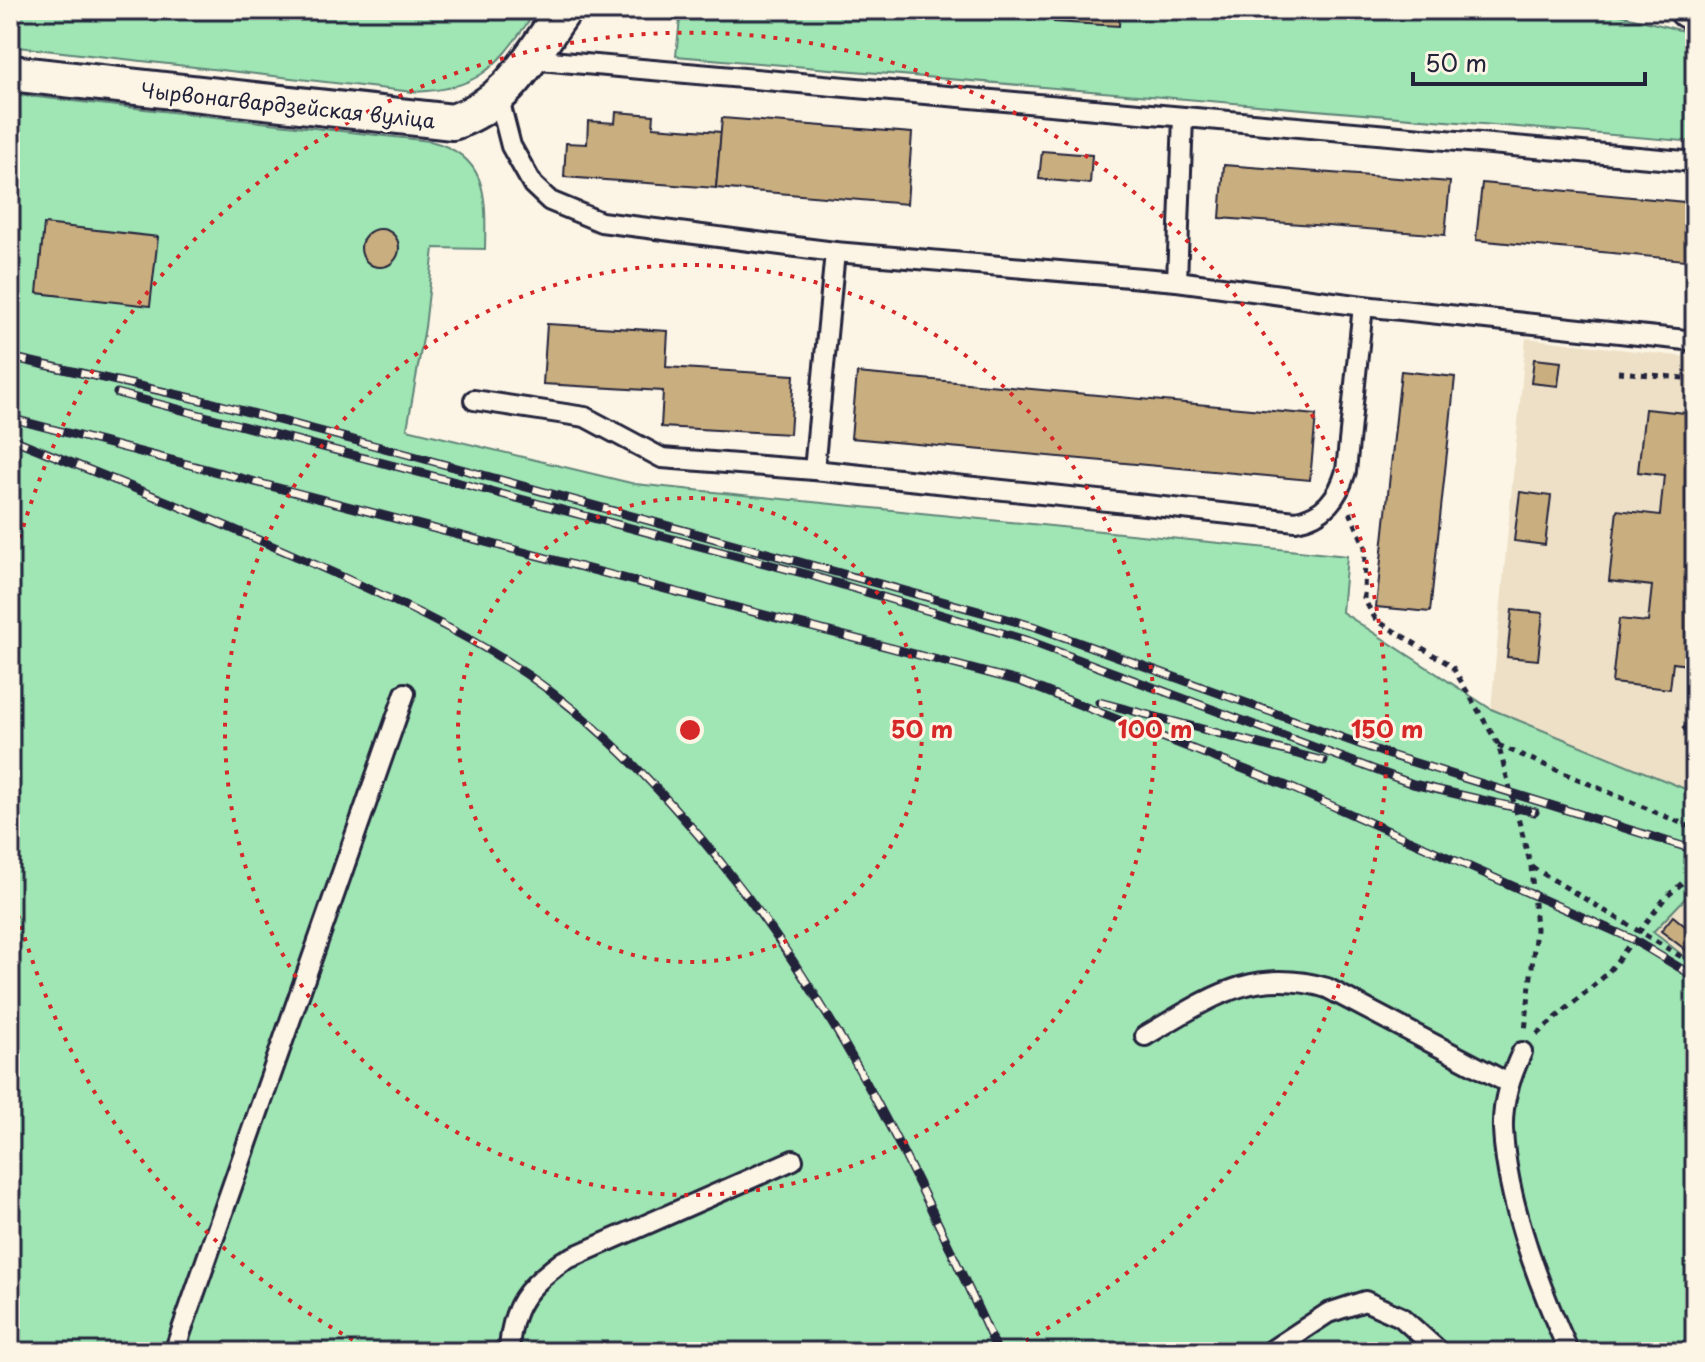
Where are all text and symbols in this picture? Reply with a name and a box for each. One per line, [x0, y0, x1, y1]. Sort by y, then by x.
scale bar [1413, 36, 1645, 86]
text: 50 m [1425, 44, 1487, 80]
street label: Чырвонагвардзейская вуліца [139, 75, 437, 135]
text: 50 m [891, 710, 953, 746]
text: 100 m [1118, 710, 1192, 746]
text: 150 m [1351, 710, 1423, 746]
centre of rings [676, 716, 704, 744]

